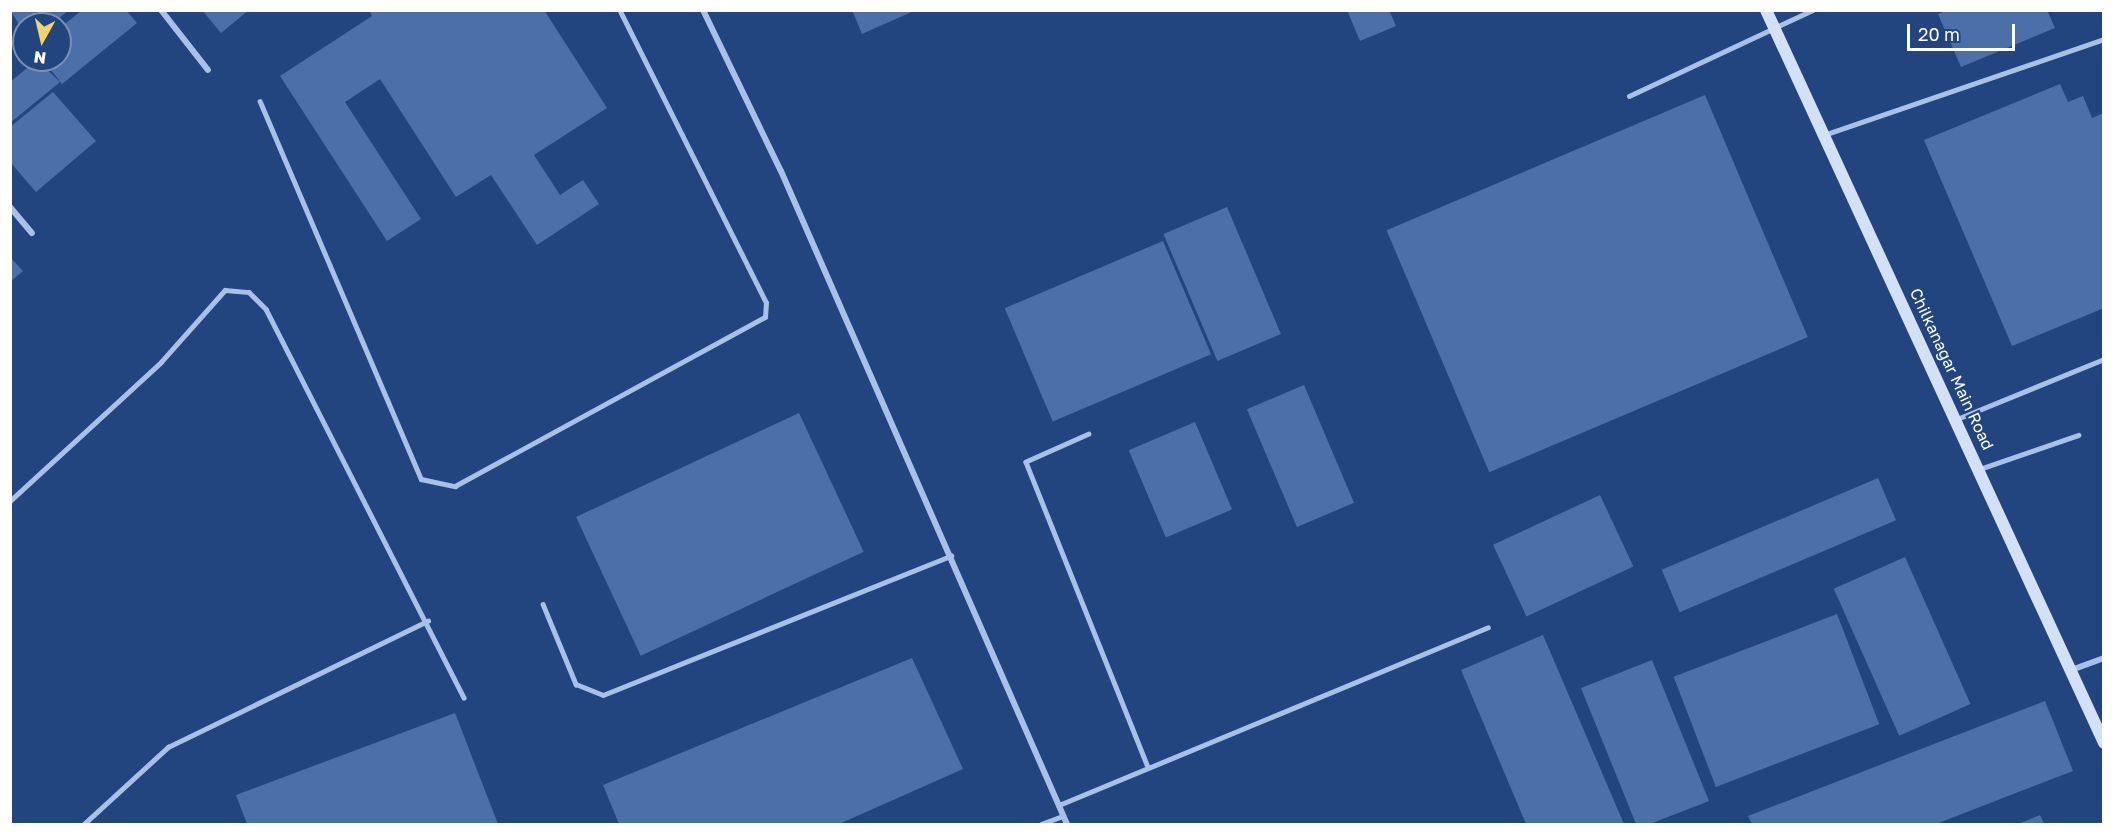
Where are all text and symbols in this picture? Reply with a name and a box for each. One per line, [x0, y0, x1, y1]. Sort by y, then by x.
north arrow [12, 12, 72, 72]
scale bar [1910, 12, 2018, 50]
text: 20 m [1918, 23, 1960, 45]
text: N [32, 47, 47, 69]
street label: Chilkanagar Main Road [1906, 285, 1998, 453]

